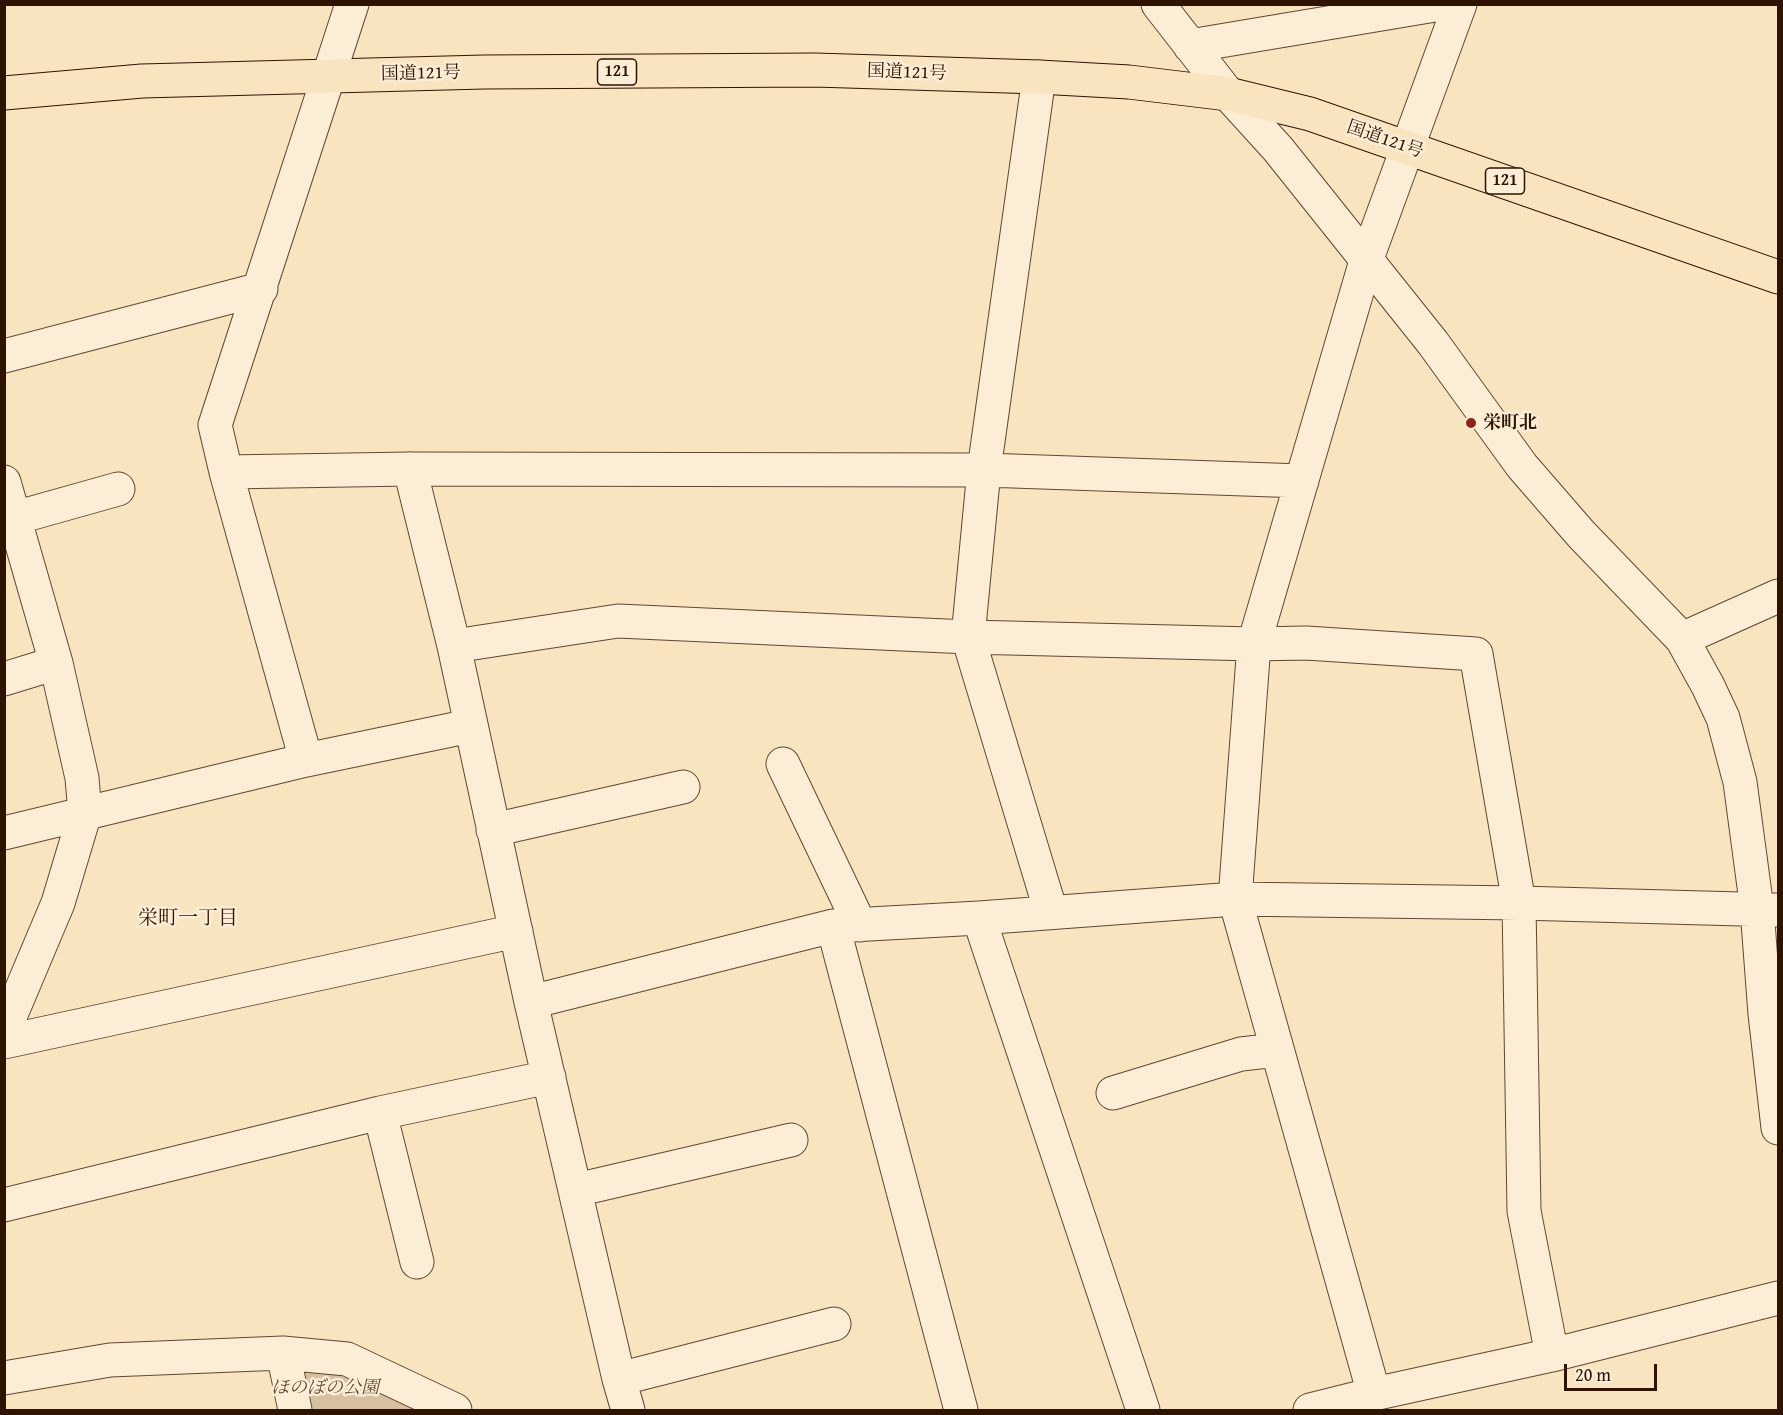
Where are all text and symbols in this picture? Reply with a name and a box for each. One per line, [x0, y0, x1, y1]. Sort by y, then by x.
road number: 121 [598, 59, 636, 85]
street label: 国道121号 [867, 61, 947, 85]
street label: 国道121号 [381, 63, 461, 85]
street label: 国道121号 [1344, 117, 1426, 163]
road number: 121 [1486, 168, 1524, 194]
place label: 栄町北 [1483, 412, 1537, 434]
marker: 栄町北 [1464, 416, 1478, 430]
district label: 栄町一丁目 [138, 907, 238, 931]
scale bar [1567, 1352, 1660, 1390]
text: 20 m [1575, 1361, 1611, 1388]
park label: ほのぼの公園 [271, 1377, 379, 1399]

